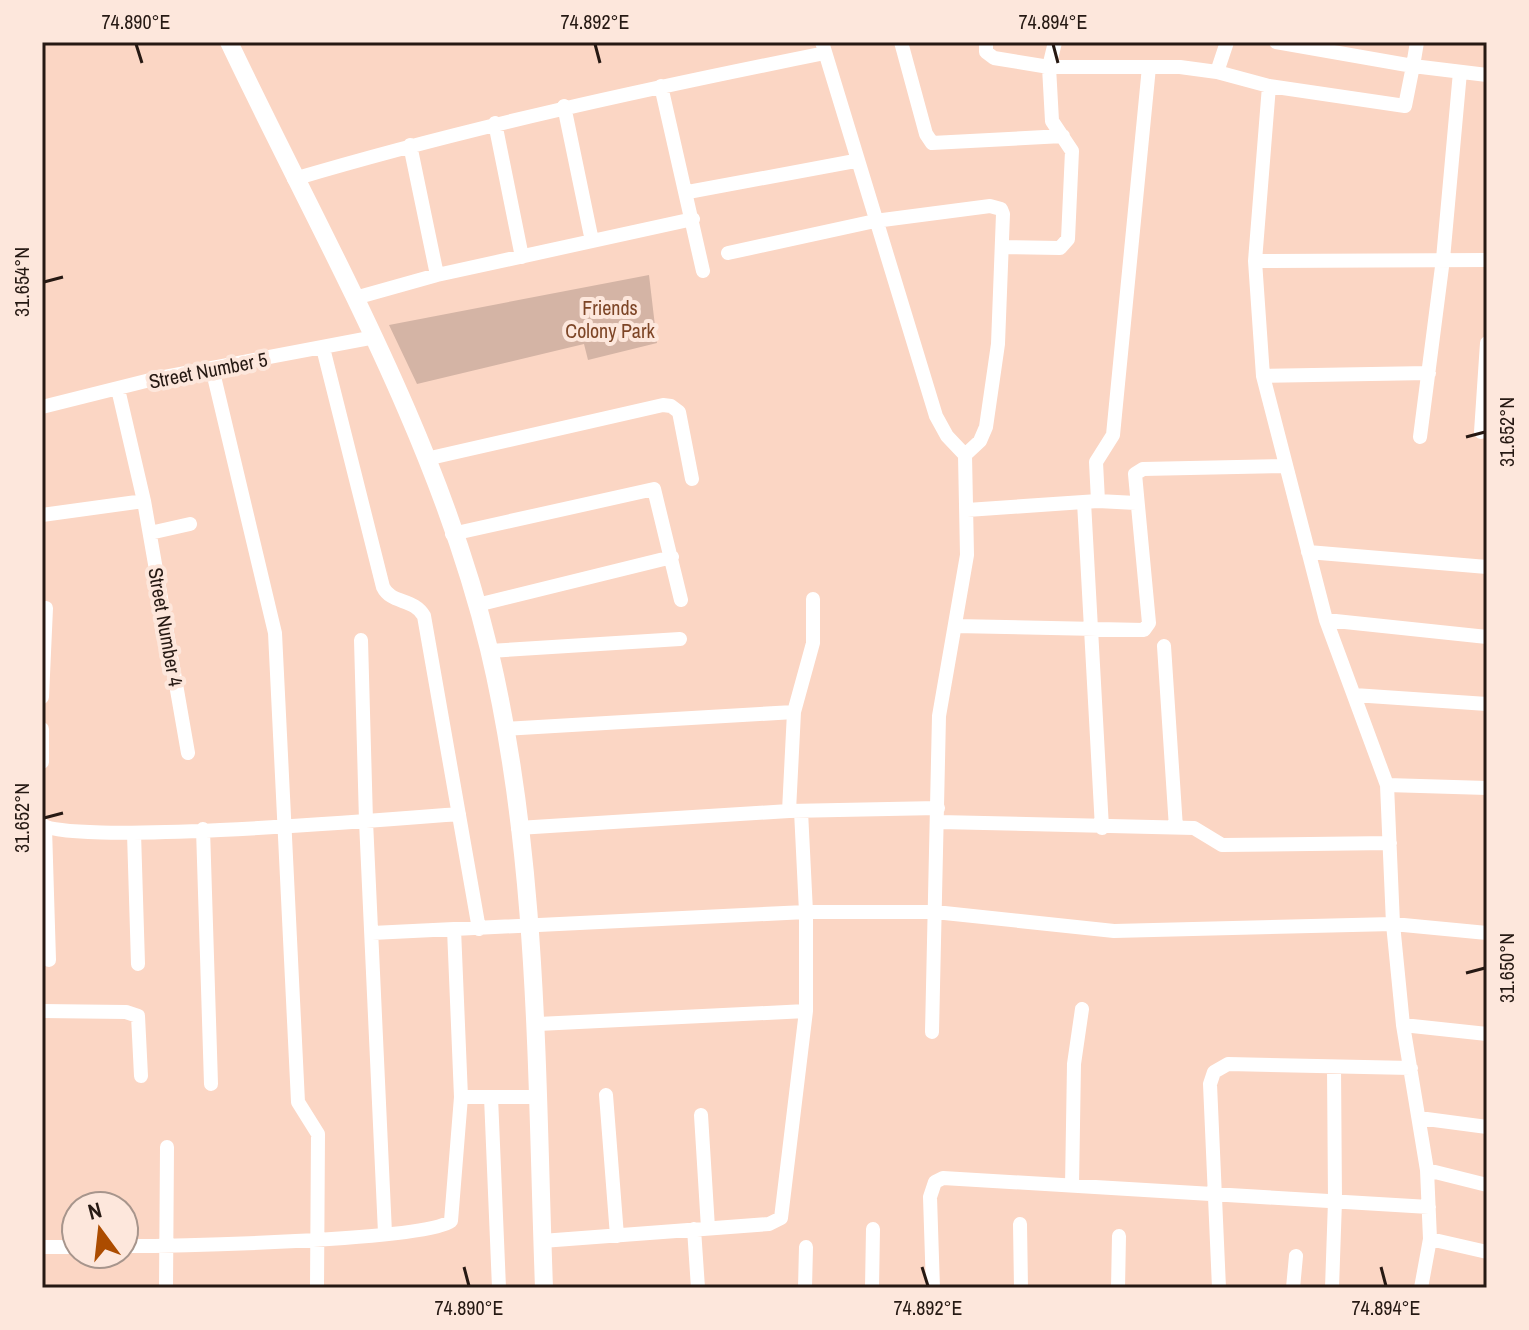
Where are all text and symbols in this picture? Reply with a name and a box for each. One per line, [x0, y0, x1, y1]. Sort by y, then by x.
text: 74.890°E [101, 8, 171, 35]
text: 74.892°E [560, 8, 630, 35]
text: 74.894°E [1018, 8, 1088, 35]
text: 31.654°N [8, 247, 35, 317]
park label: Friends Colony Park [565, 294, 655, 344]
street label: Street Number 5 [146, 345, 270, 395]
text: 31.652°N [1493, 397, 1520, 467]
street label: Street Number 4 [142, 565, 190, 689]
text: 31.652°N [8, 783, 35, 853]
text: 31.650°N [1493, 933, 1520, 1003]
north arrow [60, 1190, 140, 1270]
text: N [85, 1195, 105, 1227]
text: 74.890°E [434, 1294, 504, 1321]
text: 74.892°E [893, 1294, 963, 1321]
text: 74.894°E [1351, 1294, 1421, 1321]

